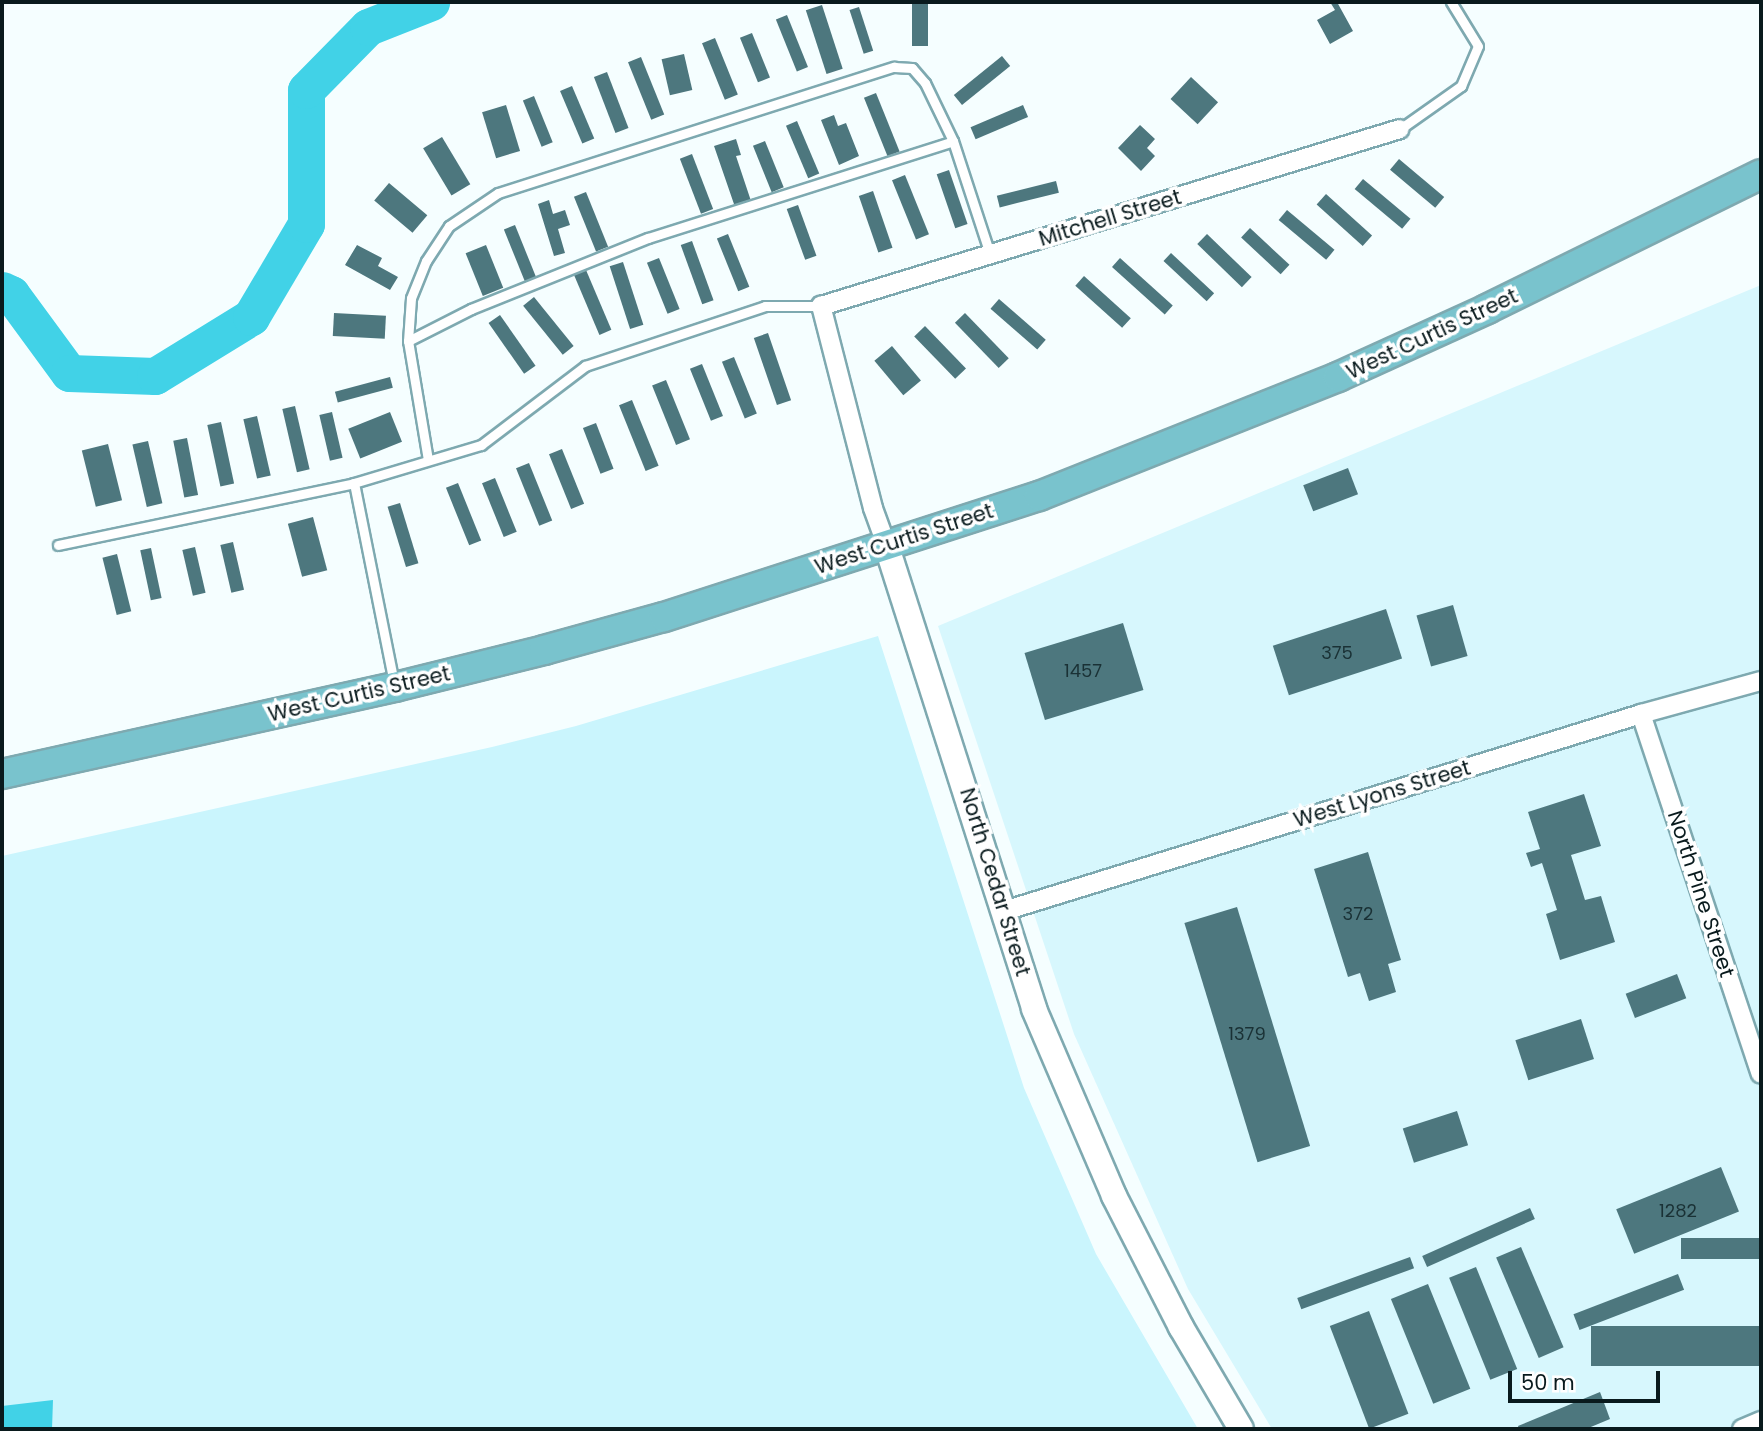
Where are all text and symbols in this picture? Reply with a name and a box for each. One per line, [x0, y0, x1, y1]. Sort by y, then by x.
street label: Mitchell Street [1036, 184, 1184, 252]
street label: West Curtis Street [1342, 283, 1522, 385]
street label: West Curtis Street [812, 498, 996, 580]
house number: 375 [1321, 642, 1353, 664]
house number: 1457 [1064, 660, 1102, 682]
street label: West Curtis Street [266, 661, 452, 727]
street label: West Lyons Street [1291, 755, 1473, 833]
street label: North Cedar Street [954, 785, 1036, 979]
street label: North Pine Street [1662, 808, 1740, 980]
house number: 372 [1343, 903, 1373, 925]
house number: 1379 [1228, 1023, 1266, 1045]
house number: 1282 [1659, 1200, 1697, 1222]
scale bar [1511, 1358, 1663, 1402]
text: 50 m [1521, 1368, 1575, 1397]

